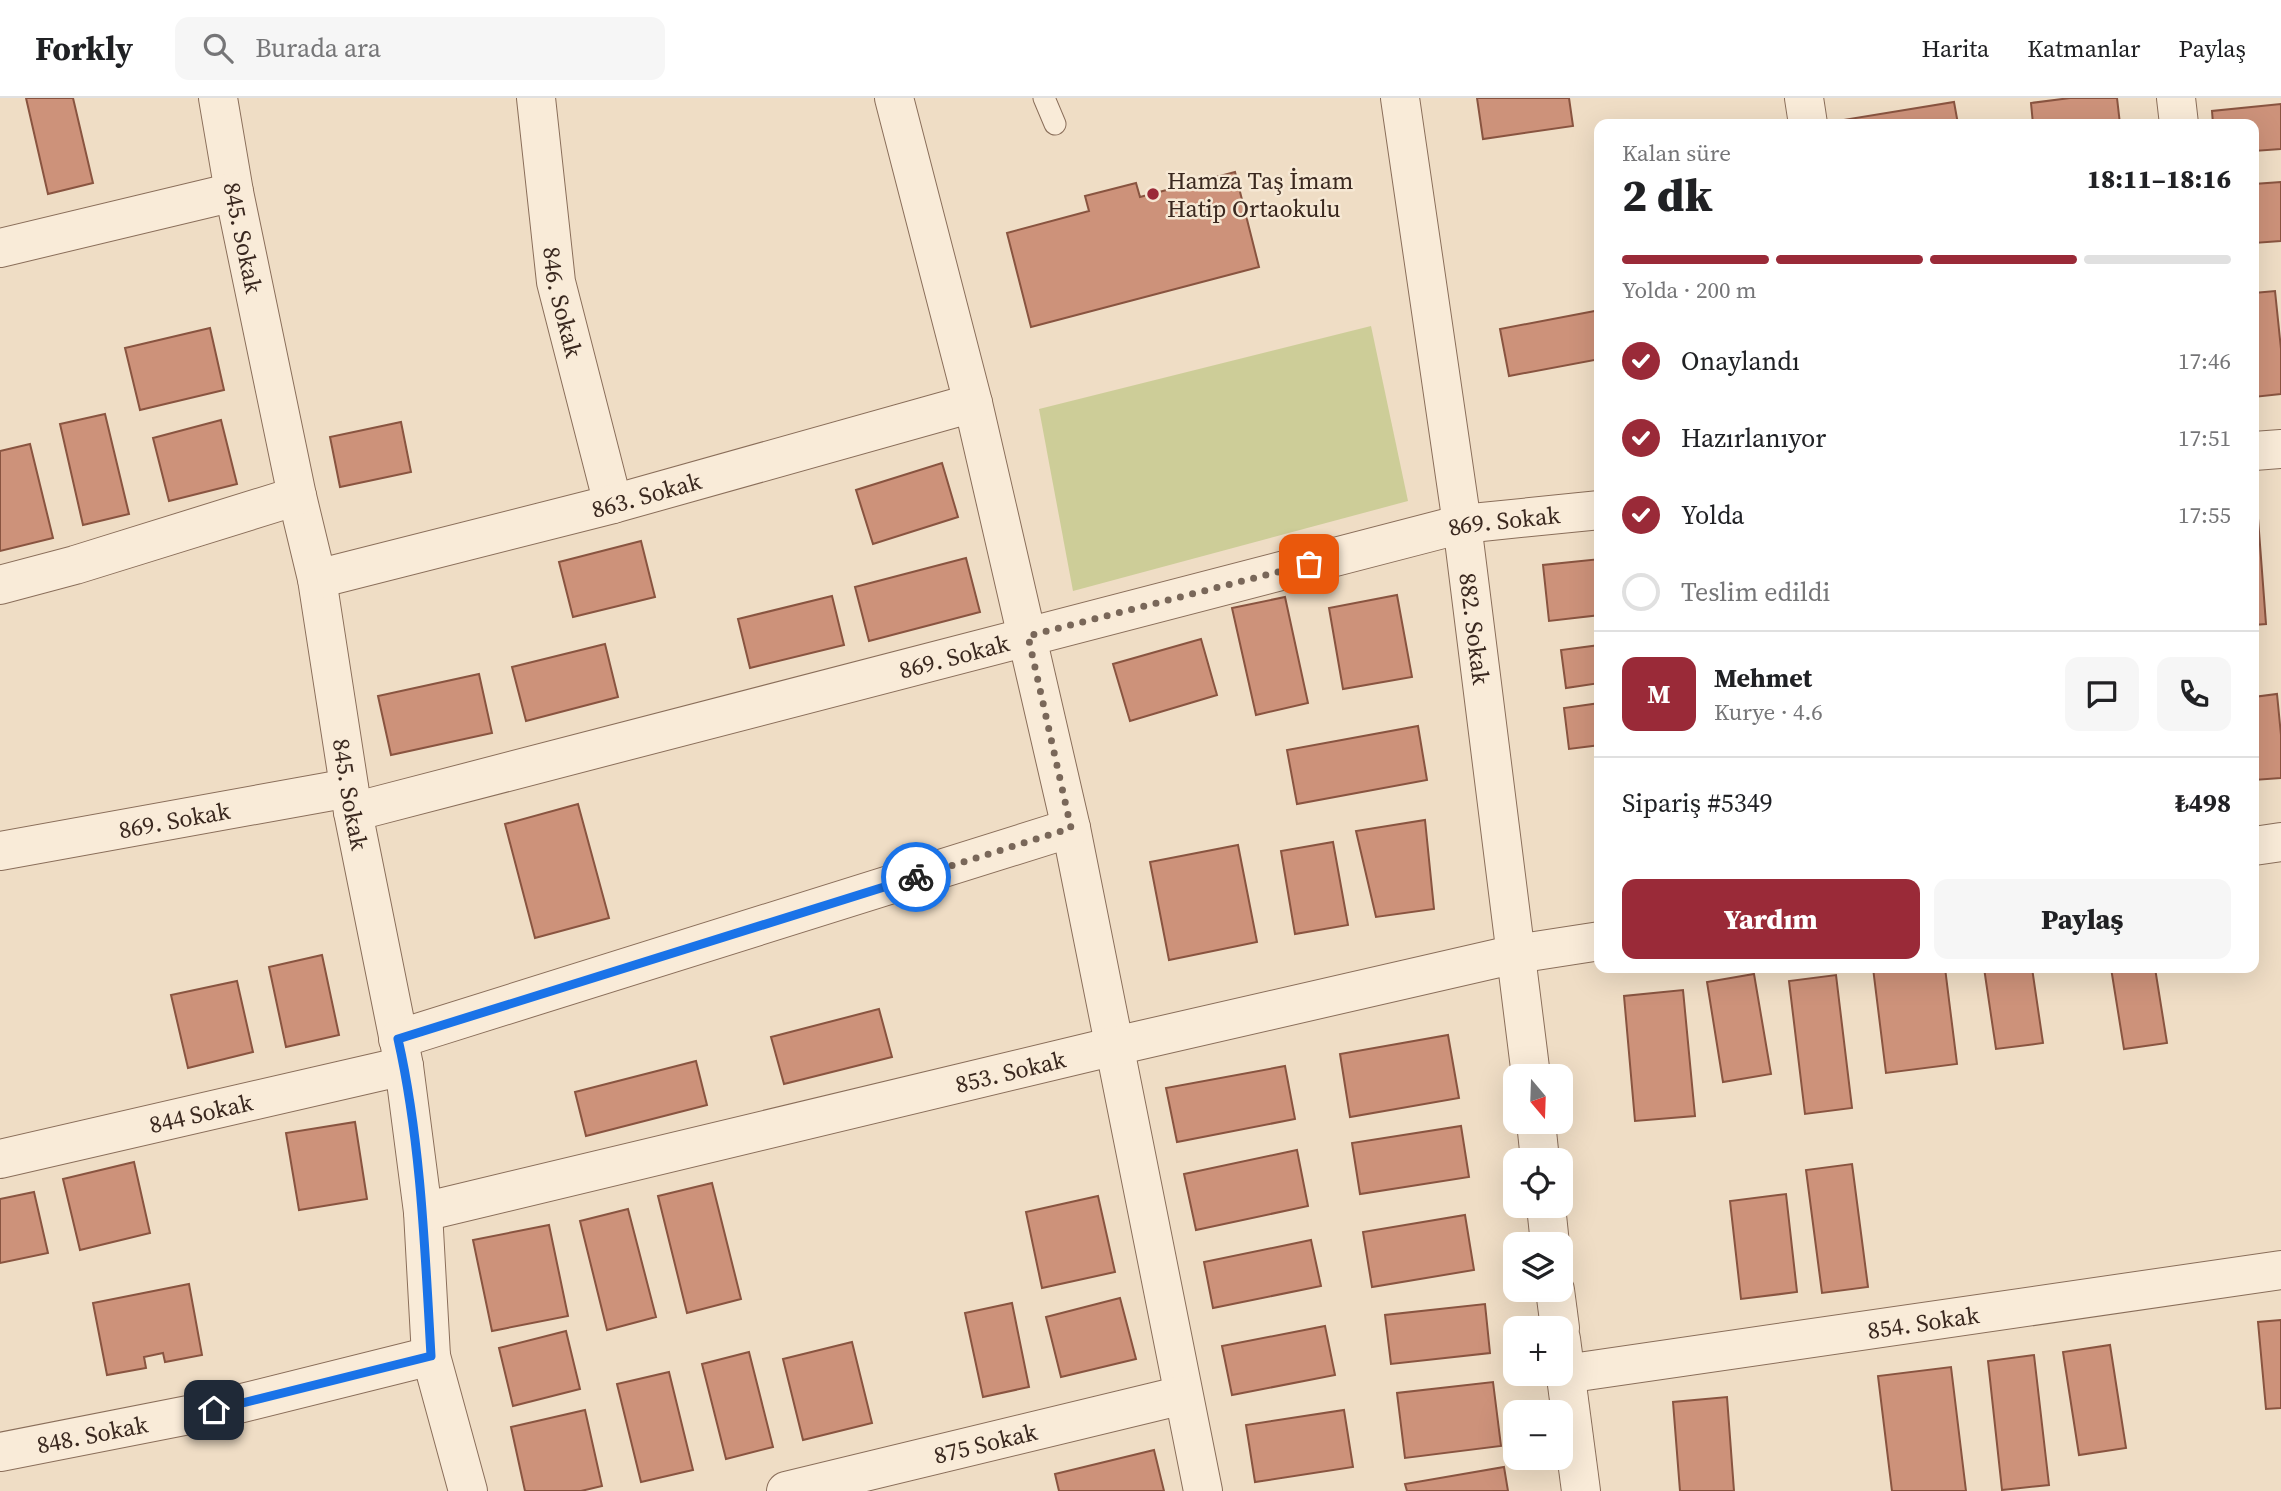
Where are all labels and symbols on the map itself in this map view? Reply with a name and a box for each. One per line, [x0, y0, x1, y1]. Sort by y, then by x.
place label: Hamza Taş İmam Hatip Ortaokulu [1167, 164, 1353, 225]
street label: 845. Sokak [216, 180, 271, 297]
marker: Hamza Taş İmam Hatip Ortaokulu [1145, 186, 1161, 202]
street label: 846. Sokak [536, 245, 591, 362]
street label: 863. Sokak [588, 463, 706, 525]
street label: 869. Sokak [1444, 498, 1562, 544]
pin [1279, 534, 1339, 594]
street label: 882. Sokak [1452, 571, 1499, 687]
street label: 869. Sokak [895, 626, 1014, 686]
street label: 845. Sokak [325, 736, 377, 854]
street label: 869. Sokak [116, 793, 233, 846]
courier [881, 842, 951, 912]
street label: 853. Sokak [952, 1042, 1070, 1100]
north arrow [1503, 1064, 1573, 1134]
street label: 844 Sokak [146, 1085, 257, 1141]
street label: 854. Sokak [1865, 1297, 1982, 1346]
pin [184, 1380, 244, 1440]
street label: 848. Sokak [34, 1407, 151, 1461]
street label: 875 Sokak [930, 1414, 1041, 1471]

